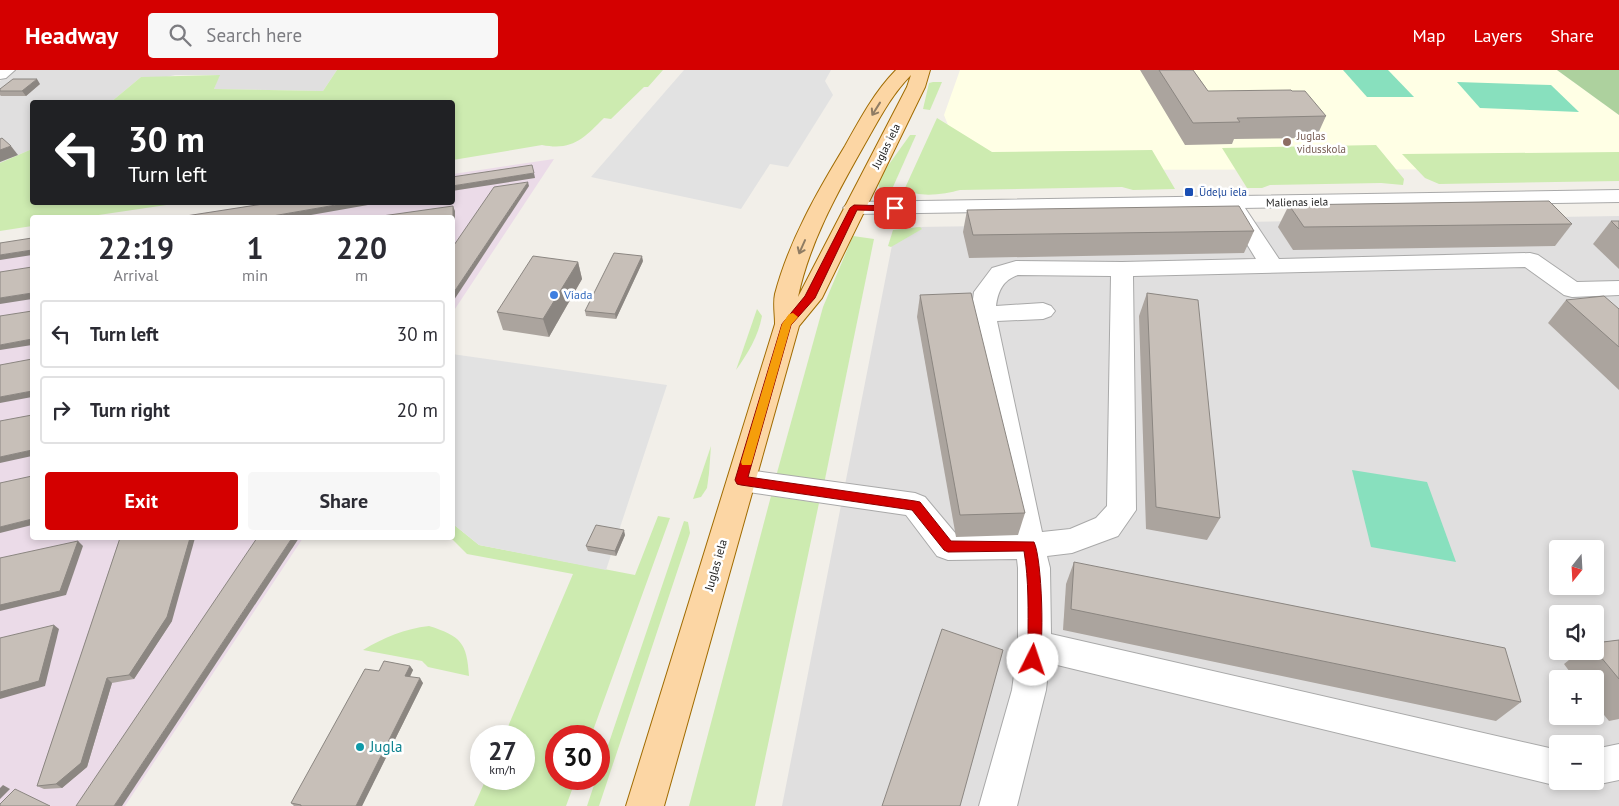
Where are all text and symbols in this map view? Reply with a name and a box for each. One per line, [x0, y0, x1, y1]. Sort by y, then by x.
search box [148, 13, 498, 58]
text: Headway [25, 20, 118, 51]
icon: search [166, 21, 194, 49]
text: Search here [206, 23, 302, 47]
text: Map [1413, 24, 1445, 47]
text: Layers [1473, 24, 1522, 47]
text: Share [1550, 24, 1594, 47]
one-way arrow [871, 101, 881, 115]
text: 30 m [128, 116, 205, 162]
icon: left [45, 120, 110, 185]
street label: Juglas iela [868, 121, 903, 172]
place label: Juglas vidusskola [1296, 129, 1346, 156]
marker: Juglas vidusskola [1281, 136, 1293, 148]
text: Turn left [128, 160, 207, 188]
place label: Ūdeļu iela [1199, 185, 1247, 199]
marker: Ūdeļu iela [1183, 186, 1195, 198]
pin [874, 187, 916, 229]
icon: arrive [881, 194, 909, 222]
street label: Malienas iela [1266, 194, 1328, 210]
text: 22:19 [98, 228, 174, 267]
text: 1 [247, 228, 264, 267]
text: 220 [336, 228, 387, 267]
one-way arrow [797, 239, 807, 254]
text: Arrival [114, 265, 158, 285]
text: min [242, 265, 268, 285]
text: m [355, 265, 368, 285]
place label: Viada [563, 287, 592, 302]
marker: Viada [548, 289, 560, 301]
icon: left [47, 320, 75, 348]
text: Turn left [90, 322, 159, 346]
text: 30 m [397, 322, 438, 346]
icon: right [47, 396, 75, 424]
text: Turn right [90, 398, 170, 422]
text: 20 m [397, 398, 438, 422]
button: Exit [45, 472, 238, 530]
button: Share [248, 472, 440, 530]
street label: Juglas iela [701, 537, 730, 593]
north arrow [1549, 540, 1604, 595]
map controls [1549, 540, 1604, 790]
button: sound [1549, 605, 1604, 660]
position arrow [1006, 633, 1058, 685]
button: + [1549, 670, 1604, 725]
speed limit sign: 30 [545, 725, 610, 790]
text: 27 [488, 735, 517, 767]
button: − [1549, 735, 1604, 790]
place label: Jugla [369, 737, 402, 756]
marker: Jugla [354, 741, 366, 753]
text: km/h [489, 762, 516, 777]

